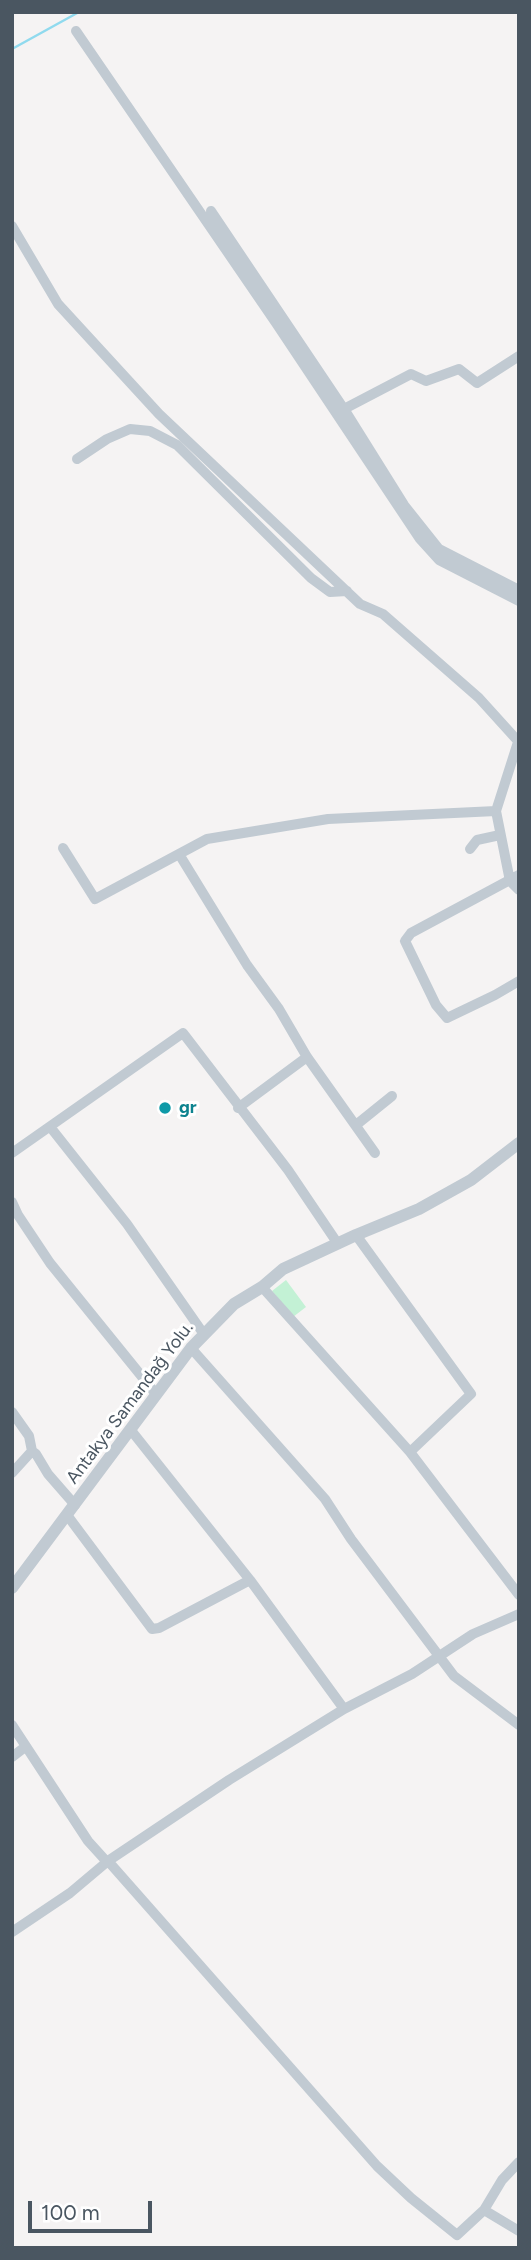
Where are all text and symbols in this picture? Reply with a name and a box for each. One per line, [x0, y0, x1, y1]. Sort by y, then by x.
place label: gr [179, 1097, 197, 1119]
marker: gr [157, 1100, 173, 1116]
street label: Antakya Samandağ Yolu. [62, 1318, 198, 1488]
scale bar [32, 2186, 156, 2230]
text: 100 m [41, 2200, 100, 2225]

